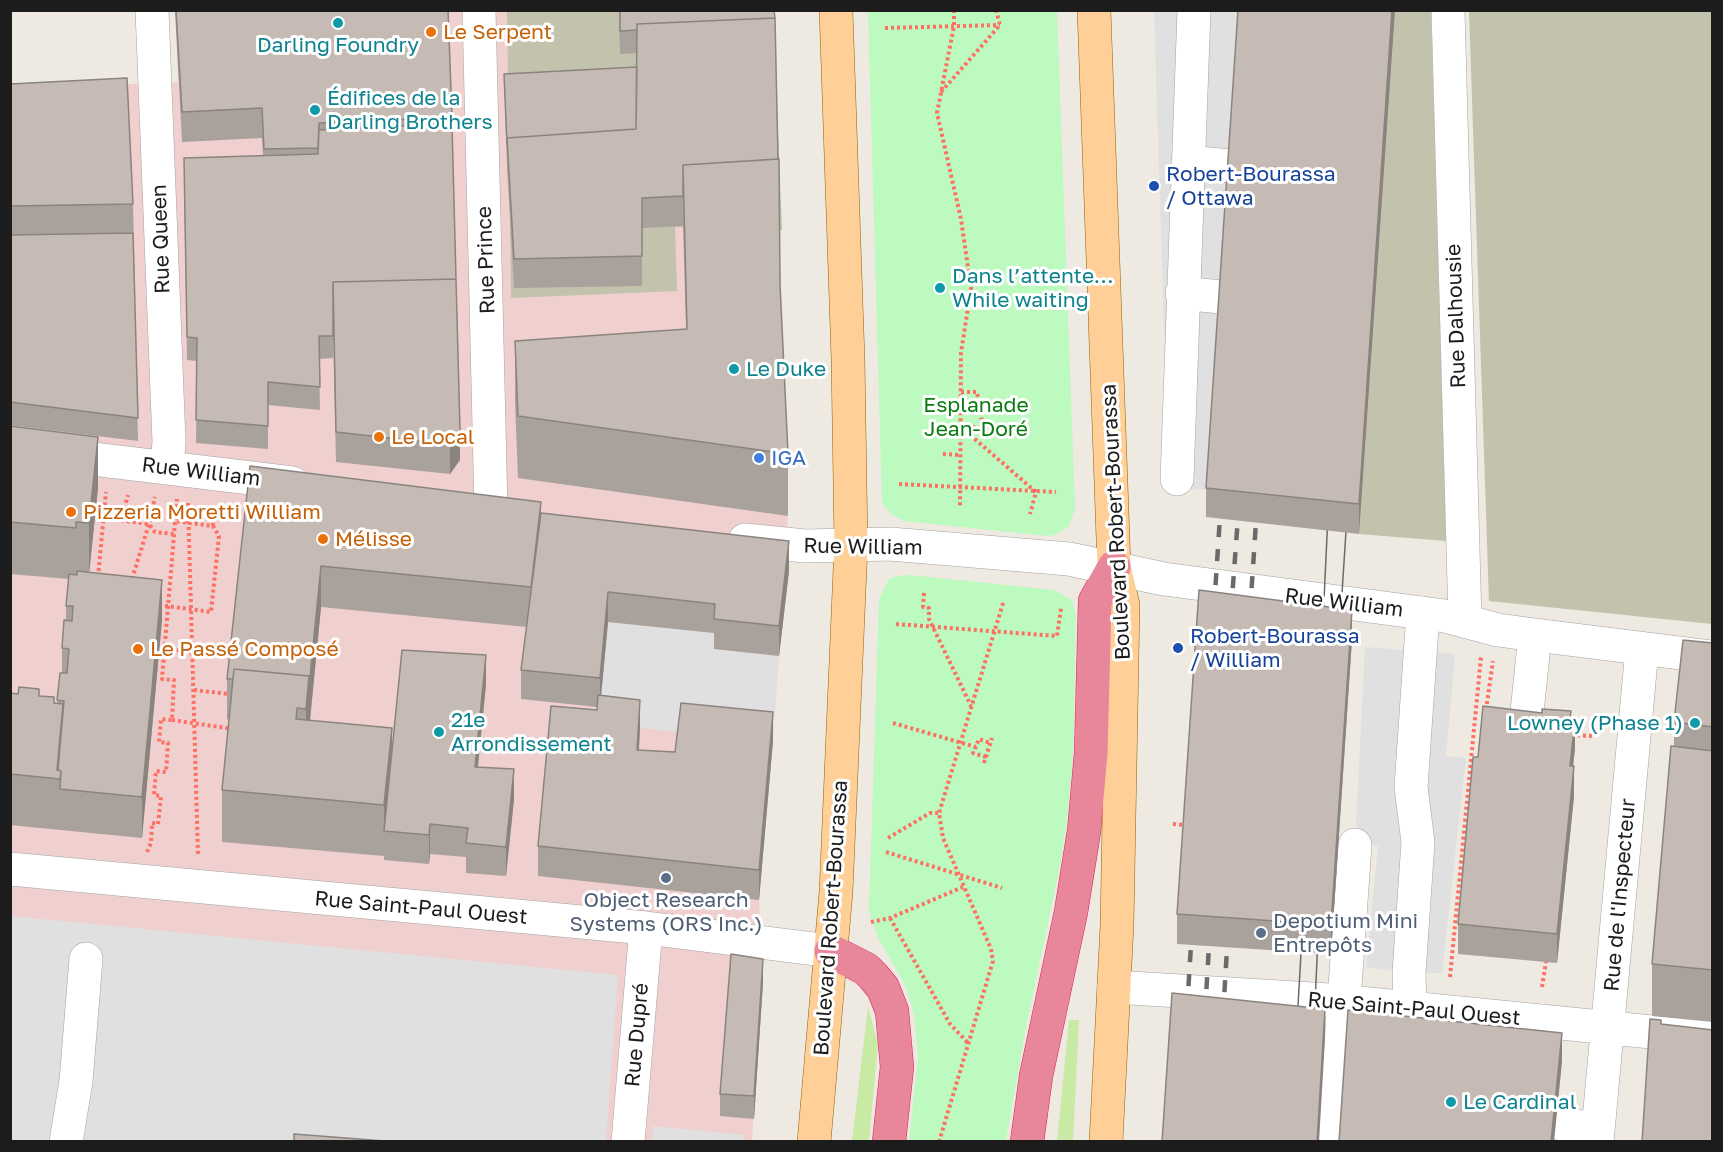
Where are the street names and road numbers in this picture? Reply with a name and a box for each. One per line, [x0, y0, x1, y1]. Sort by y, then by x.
street label: Rue Queen [146, 184, 176, 294]
street label: Rue Prince [472, 206, 500, 314]
street label: Rue Dalhousie [1441, 243, 1471, 389]
street label: Boulevard Robert-Bourassa [1096, 383, 1136, 661]
street label: Rue William [140, 452, 262, 492]
street label: Rue William [803, 533, 923, 561]
street label: Rue William [1283, 583, 1405, 623]
street label: Boulevard Robert-Bourassa [809, 779, 853, 1057]
street label: Rue de l'Inspecteur [1599, 798, 1641, 992]
street label: Rue Saint-Paul Ouest [313, 886, 529, 930]
street label: Rue Dupré [620, 982, 654, 1088]
street label: Rue Saint-Paul Ouest [1306, 987, 1522, 1031]

